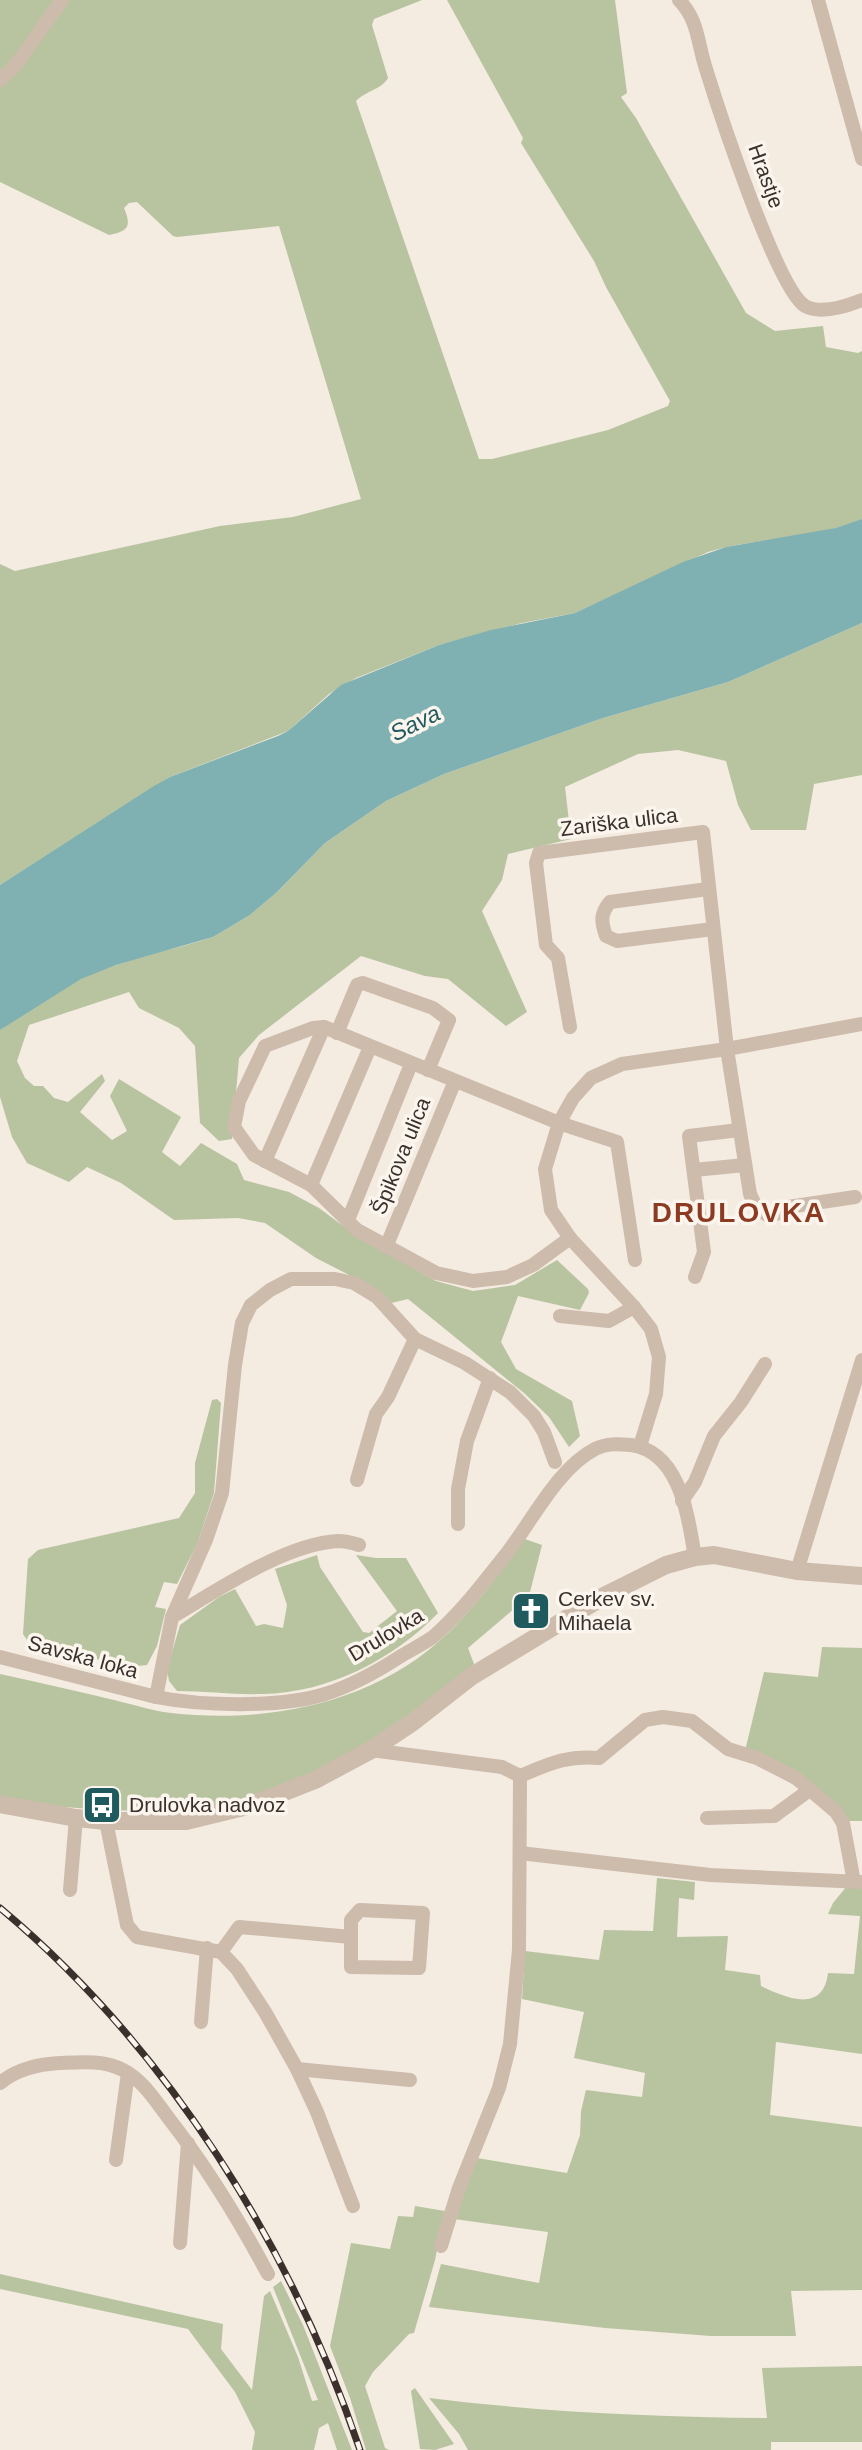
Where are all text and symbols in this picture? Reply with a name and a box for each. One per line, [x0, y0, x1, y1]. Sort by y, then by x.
street label: Hrastje [744, 141, 789, 211]
water label: Sava [386, 700, 444, 746]
street label: Zariška ulica [559, 803, 679, 840]
street label: Špikova ulica [367, 1094, 434, 1217]
district label: DRULOVKA [652, 1197, 826, 1228]
place label: Cerkev sv. Mihaela [558, 1587, 656, 1634]
church icon: Cerkev sv. Mihaela [510, 1590, 552, 1632]
street label: Drulovka [344, 1603, 427, 1666]
street label: Savska loka [25, 1631, 141, 1682]
bus stop icon: Drulovka nadvoz [81, 1784, 123, 1826]
place label: Drulovka nadvoz [129, 1793, 285, 1816]

